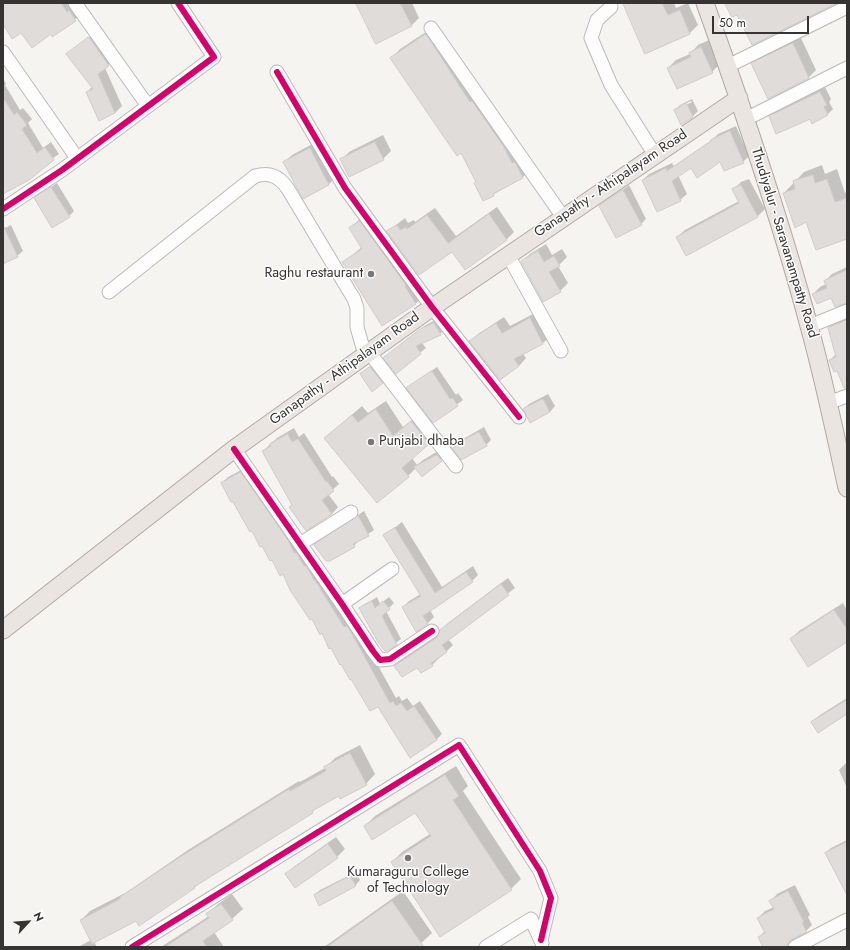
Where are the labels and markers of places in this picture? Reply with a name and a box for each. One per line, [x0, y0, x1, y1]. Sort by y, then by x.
place label: Raghu restaurant [264, 266, 363, 282]
marker: Raghu restaurant [366, 269, 376, 279]
place label: Punjabi dhaba [379, 434, 464, 450]
marker: Punjabi dhaba [366, 437, 376, 447]
marker: Kumaraguru College of Technology [403, 853, 413, 863]
place label: Kumaraguru College of Technology [347, 865, 469, 898]

